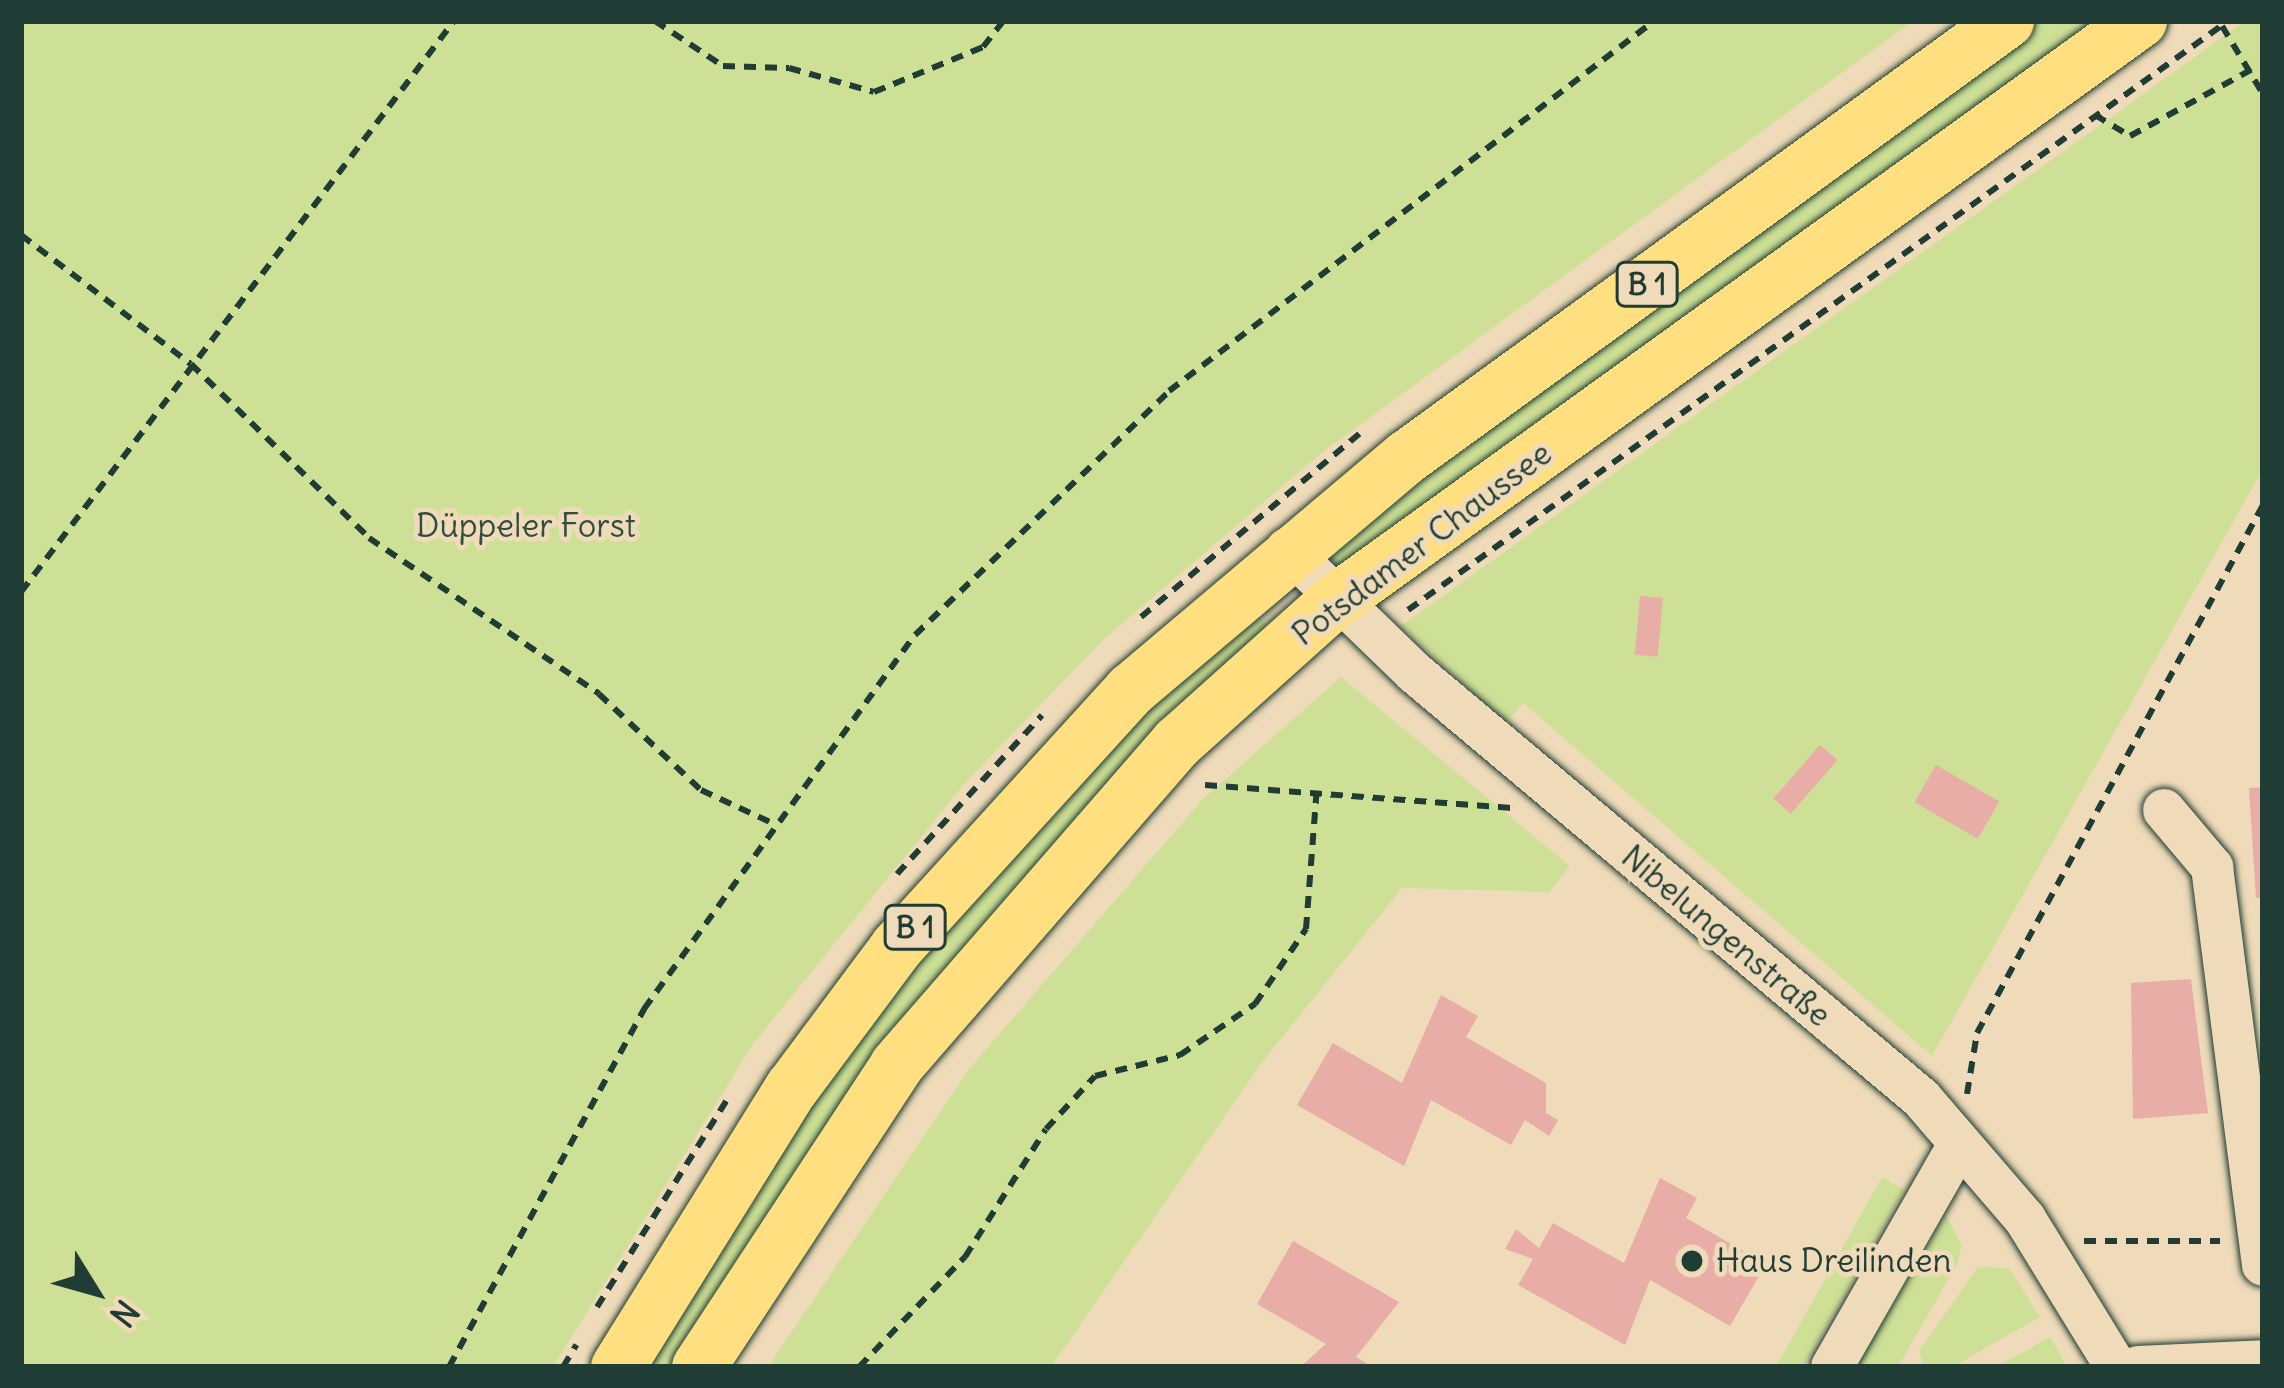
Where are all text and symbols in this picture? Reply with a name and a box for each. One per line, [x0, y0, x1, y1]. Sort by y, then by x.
road number: B 1 [1614, 260, 1680, 308]
street label: Potsdamer Chaussee [1285, 434, 1559, 654]
park label: Düppeler Forst [416, 506, 636, 546]
street label: Nibelungenstraße [1613, 837, 1839, 1035]
road number: B 1 [882, 903, 948, 951]
north arrow [36, 1232, 156, 1352]
place label: Haus Dreilinden [1716, 1241, 1952, 1281]
marker: Haus Dreilinden [1679, 1248, 1705, 1274]
text: N [101, 1292, 148, 1335]

